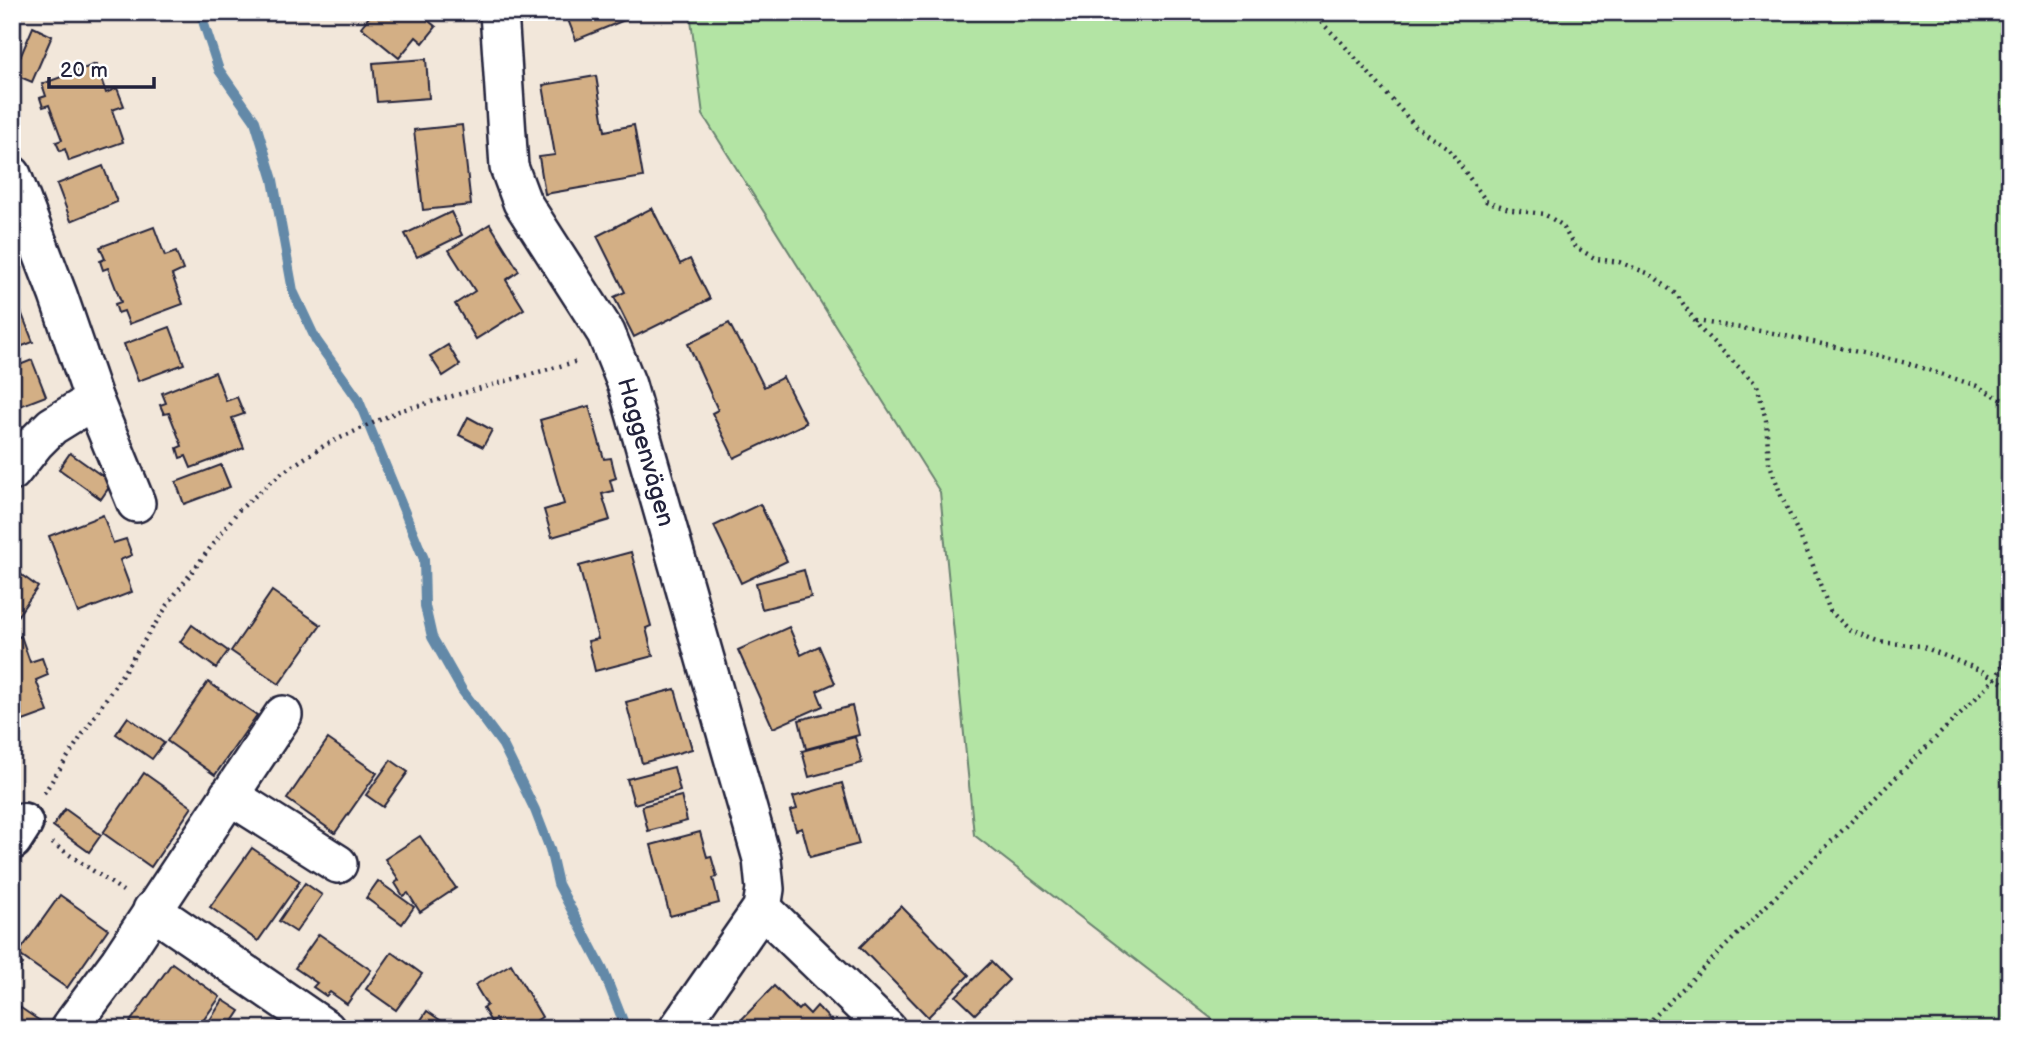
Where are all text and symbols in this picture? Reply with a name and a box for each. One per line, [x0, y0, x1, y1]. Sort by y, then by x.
scale bar [49, 46, 154, 90]
text: 20 m [60, 58, 108, 83]
street label: Haggenvägen [611, 374, 681, 530]

